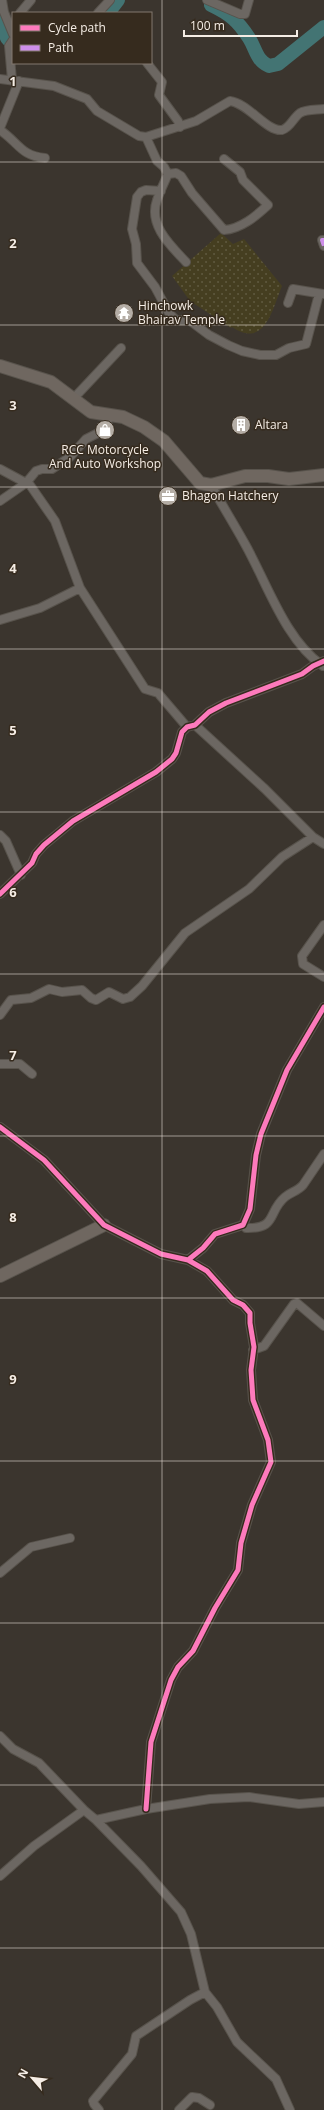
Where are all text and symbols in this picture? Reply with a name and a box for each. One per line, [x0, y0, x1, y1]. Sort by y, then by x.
legend [12, 12, 152, 64]
scale bar [184, 12, 297, 38]
text: 100 m [190, 17, 225, 34]
text: Cycle path [48, 19, 106, 36]
text: Path [48, 39, 74, 56]
text: 1 [9, 72, 17, 90]
text: 2 [9, 234, 17, 252]
place label: Hinchowk Bhairav Temple [138, 297, 225, 328]
temple icon: Hinchowk Bhairav Temple [113, 302, 135, 324]
text: 3 [9, 396, 17, 414]
building icon: Altara [230, 414, 252, 436]
place label: Altara [255, 416, 288, 433]
shop icon: RCC Motorcycle And Auto Workshop [94, 419, 116, 441]
place label: RCC Motorcycle And Auto Workshop [49, 441, 161, 472]
office icon: Bhagon Hatchery [157, 485, 179, 507]
place label: Bhagon Hatchery [182, 487, 280, 504]
text: 4 [9, 559, 17, 577]
text: 5 [9, 721, 17, 739]
text: 6 [9, 883, 17, 901]
text: 7 [9, 1046, 17, 1064]
text: 8 [9, 1208, 17, 1226]
text: 9 [9, 1370, 17, 1388]
north arrow [12, 2058, 52, 2098]
text: N [14, 2066, 31, 2081]

